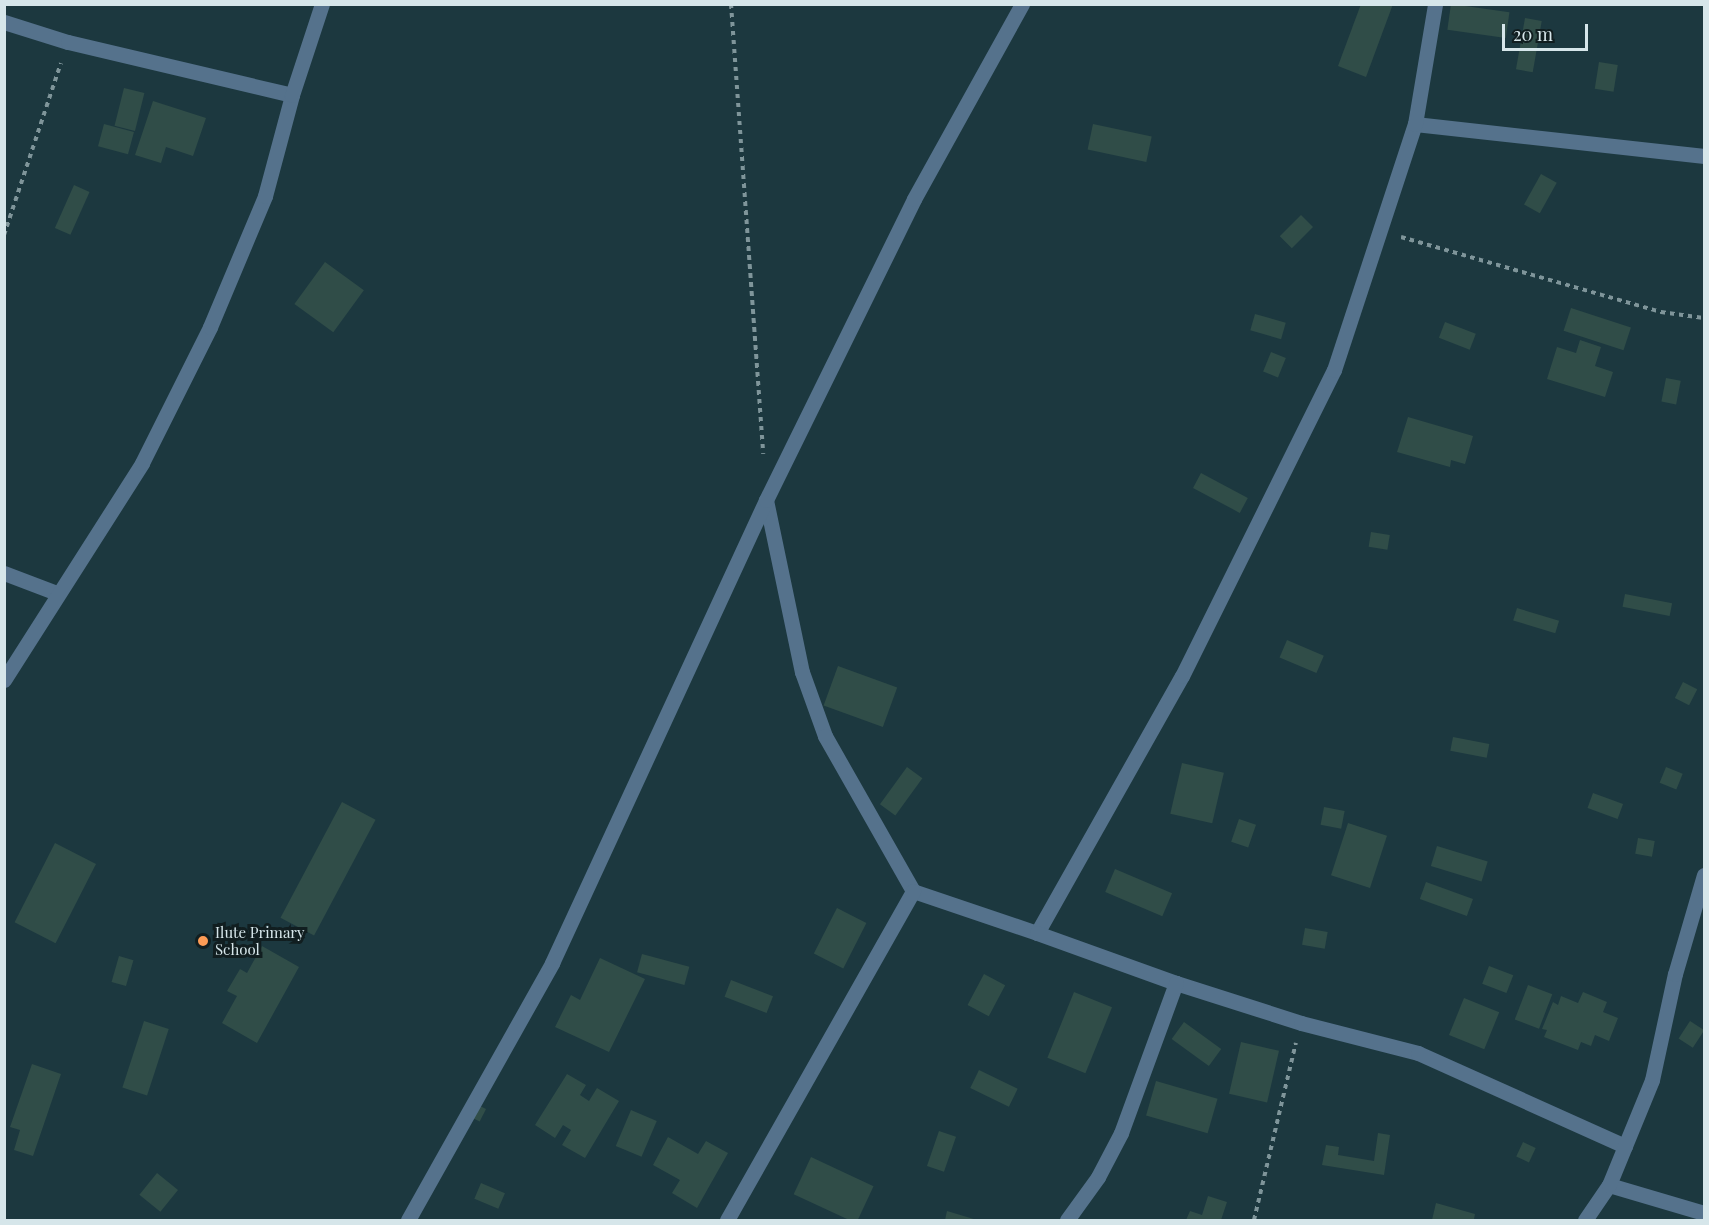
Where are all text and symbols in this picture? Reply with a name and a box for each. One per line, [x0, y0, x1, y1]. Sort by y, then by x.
scale bar [1505, 12, 1590, 50]
text: 20 m [1513, 22, 1553, 46]
place label: Ilute Primary School [215, 923, 305, 958]
marker: Ilute Primary School [196, 934, 210, 948]

